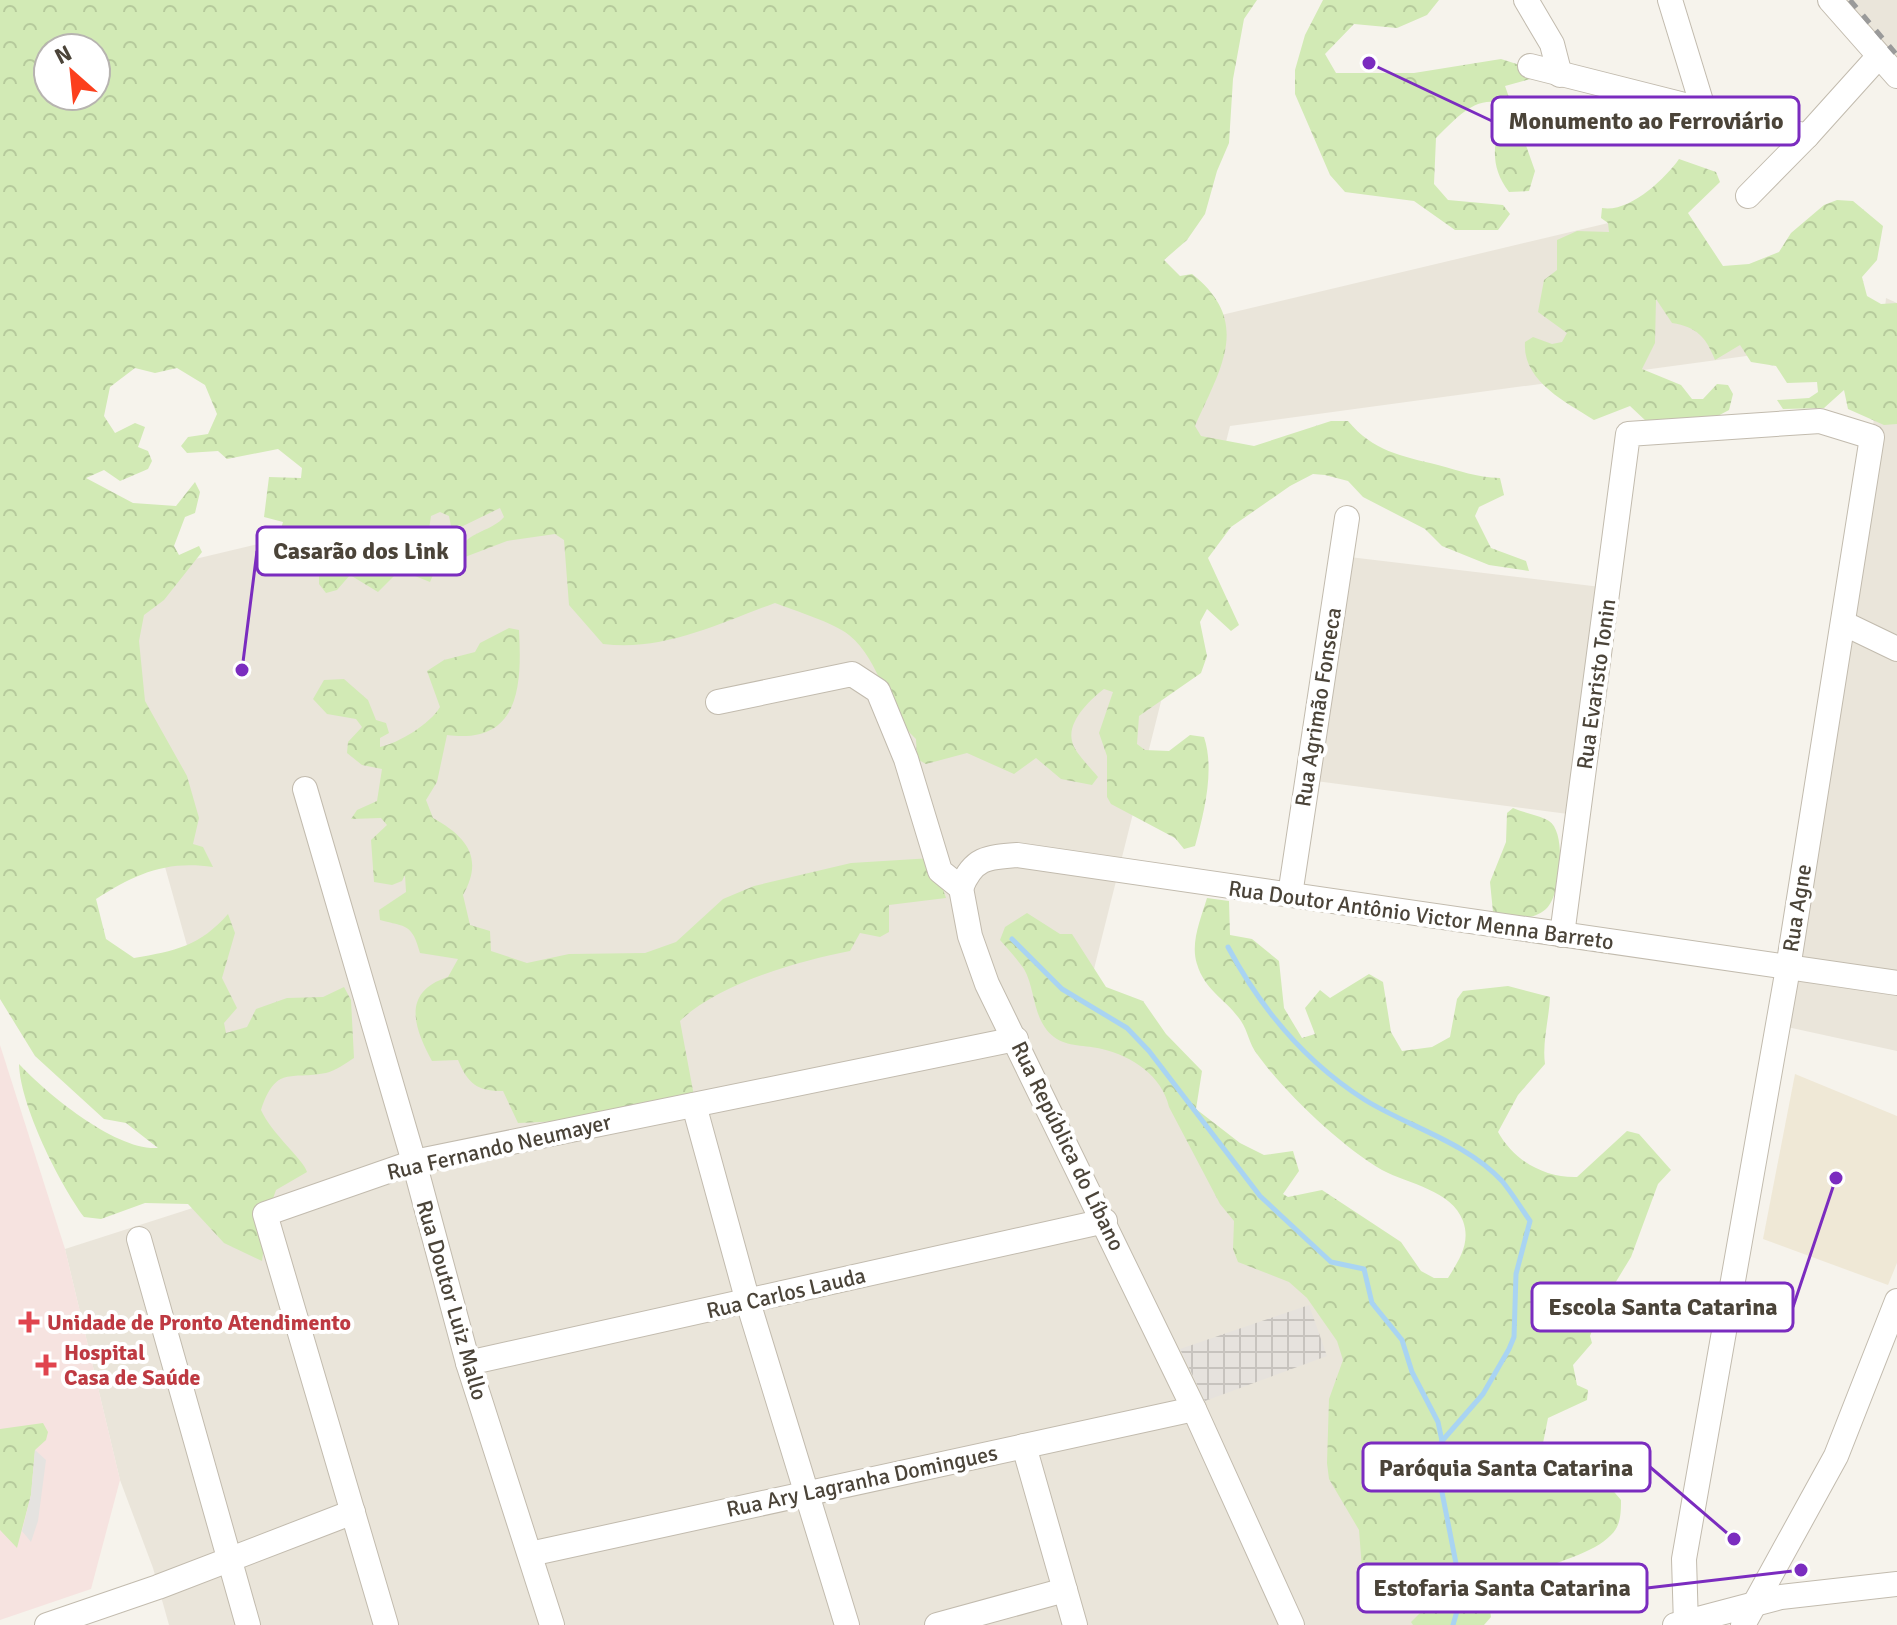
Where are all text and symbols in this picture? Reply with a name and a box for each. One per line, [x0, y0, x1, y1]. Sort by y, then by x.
north arrow [32, 32, 112, 112]
text: N [50, 39, 76, 70]
callout: Monumento ao Ferroviário [1492, 97, 1799, 145]
text: Monumento ao Ferroviário [1508, 106, 1784, 136]
callout: Casarão dos Link [257, 527, 465, 575]
text: Casarão dos Link [273, 536, 449, 566]
street label: Rua Evaristo Tonin [1571, 597, 1621, 771]
street label: Rua Agrimão Fonseca [1289, 605, 1347, 809]
street label: Rua Agne [1777, 862, 1817, 954]
street label: Rua Doutor Antônio Victor Menna Barreto [1227, 875, 1615, 955]
street label: Rua República do Líbano [1005, 1037, 1131, 1255]
street label: Rua Fernando Neumayer [384, 1108, 614, 1186]
street label: Rua Doutor Luiz Mallo [411, 1197, 493, 1403]
street label: Rua Carlos Lauda [704, 1262, 868, 1324]
callout: Escola Santa Catarina [1532, 1283, 1793, 1331]
text: Escola Santa Catarina [1548, 1292, 1778, 1322]
place label: Unidade de Pronto Atendimento [47, 1309, 351, 1336]
marker: Unidade de Pronto Atendimento [18, 1311, 40, 1333]
place label: Hospital Casa de Saúde [64, 1339, 201, 1391]
marker: Hospital Casa de Saúde [35, 1354, 57, 1376]
street label: Rua Ary Lagranha Domingues [724, 1439, 1000, 1523]
callout: Paróquia Santa Catarina [1363, 1443, 1650, 1491]
text: Paróquia Santa Catarina [1379, 1453, 1633, 1483]
callout: Estofaria Santa Catarina [1358, 1564, 1647, 1612]
text: Estofaria Santa Catarina [1373, 1573, 1631, 1603]

